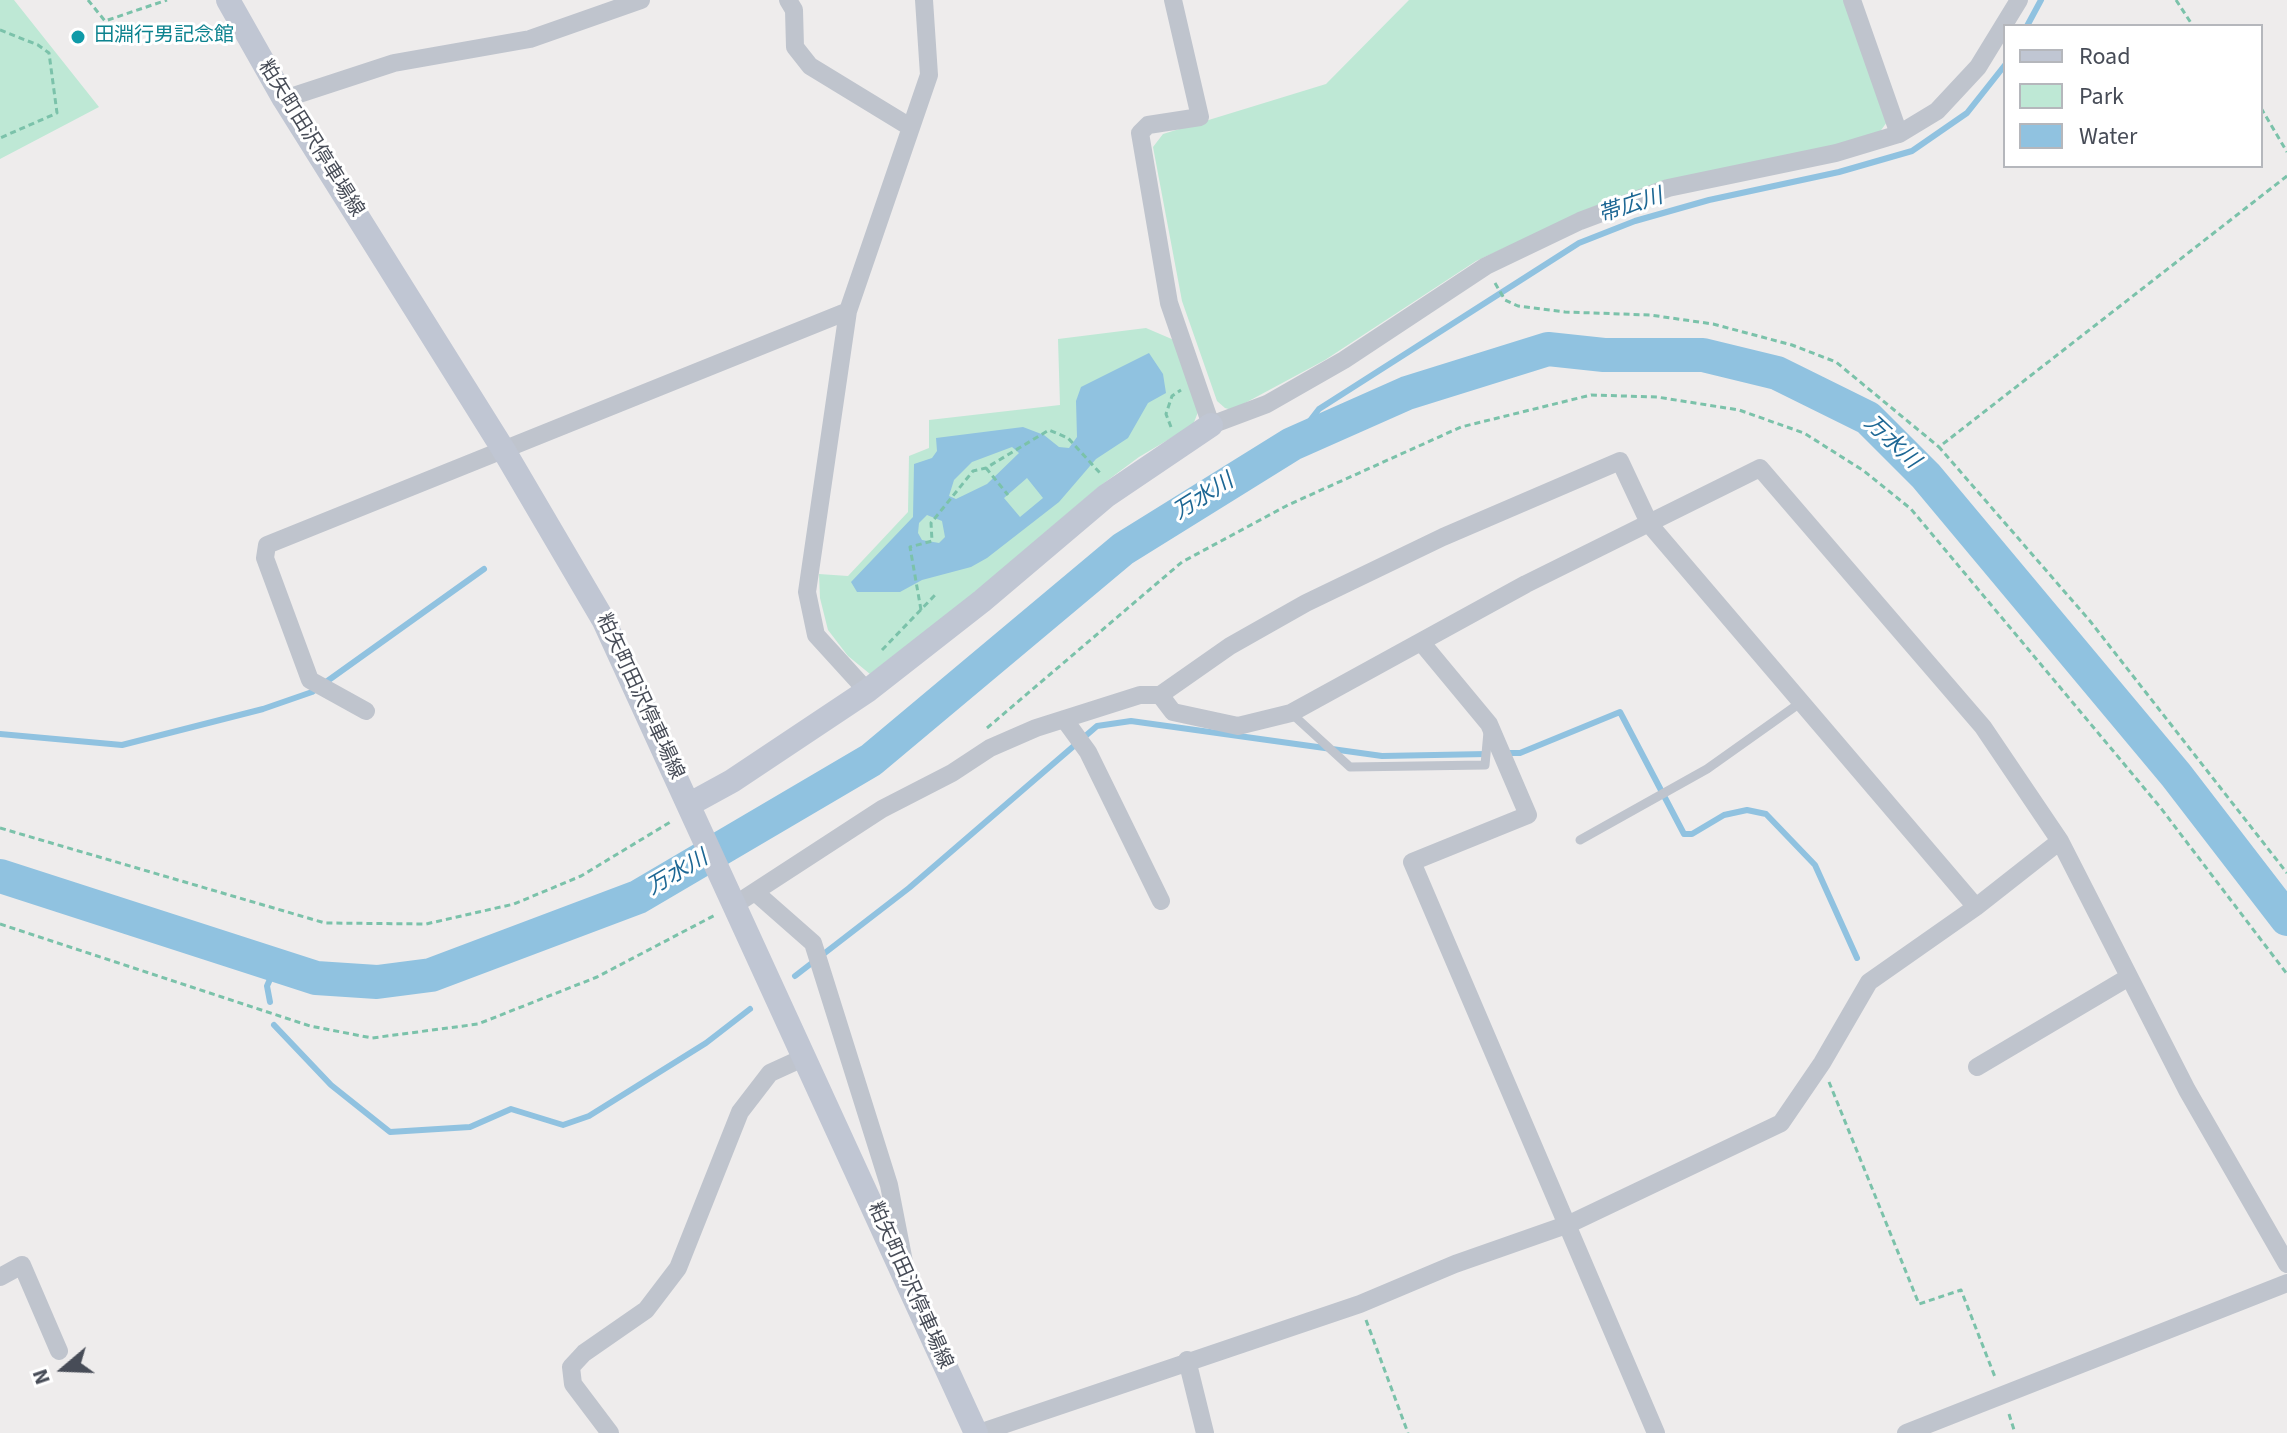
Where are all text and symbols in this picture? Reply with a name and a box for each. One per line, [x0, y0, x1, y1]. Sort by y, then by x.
legend [2003, 24, 2263, 168]
place label: 田淵行男記念館 [94, 25, 234, 49]
marker: 田淵行男記念館 [69, 28, 87, 46]
text: Road [2079, 39, 2131, 74]
street label: 粕矢町田沢停車場線 [252, 56, 368, 222]
text: Park [2079, 79, 2124, 114]
text: Water [2079, 119, 2137, 154]
water label: 帯広川 [1596, 184, 1666, 230]
water label: 万水川 [1858, 411, 1924, 475]
water label: 万水川 [1169, 469, 1239, 527]
street label: 粕矢町田沢停車場線 [590, 610, 688, 784]
water label: 万水川 [643, 846, 713, 902]
street label: 粕矢町田沢停車場線 [861, 1199, 957, 1373]
north arrow [24, 1329, 104, 1409]
text: N [24, 1365, 59, 1389]

